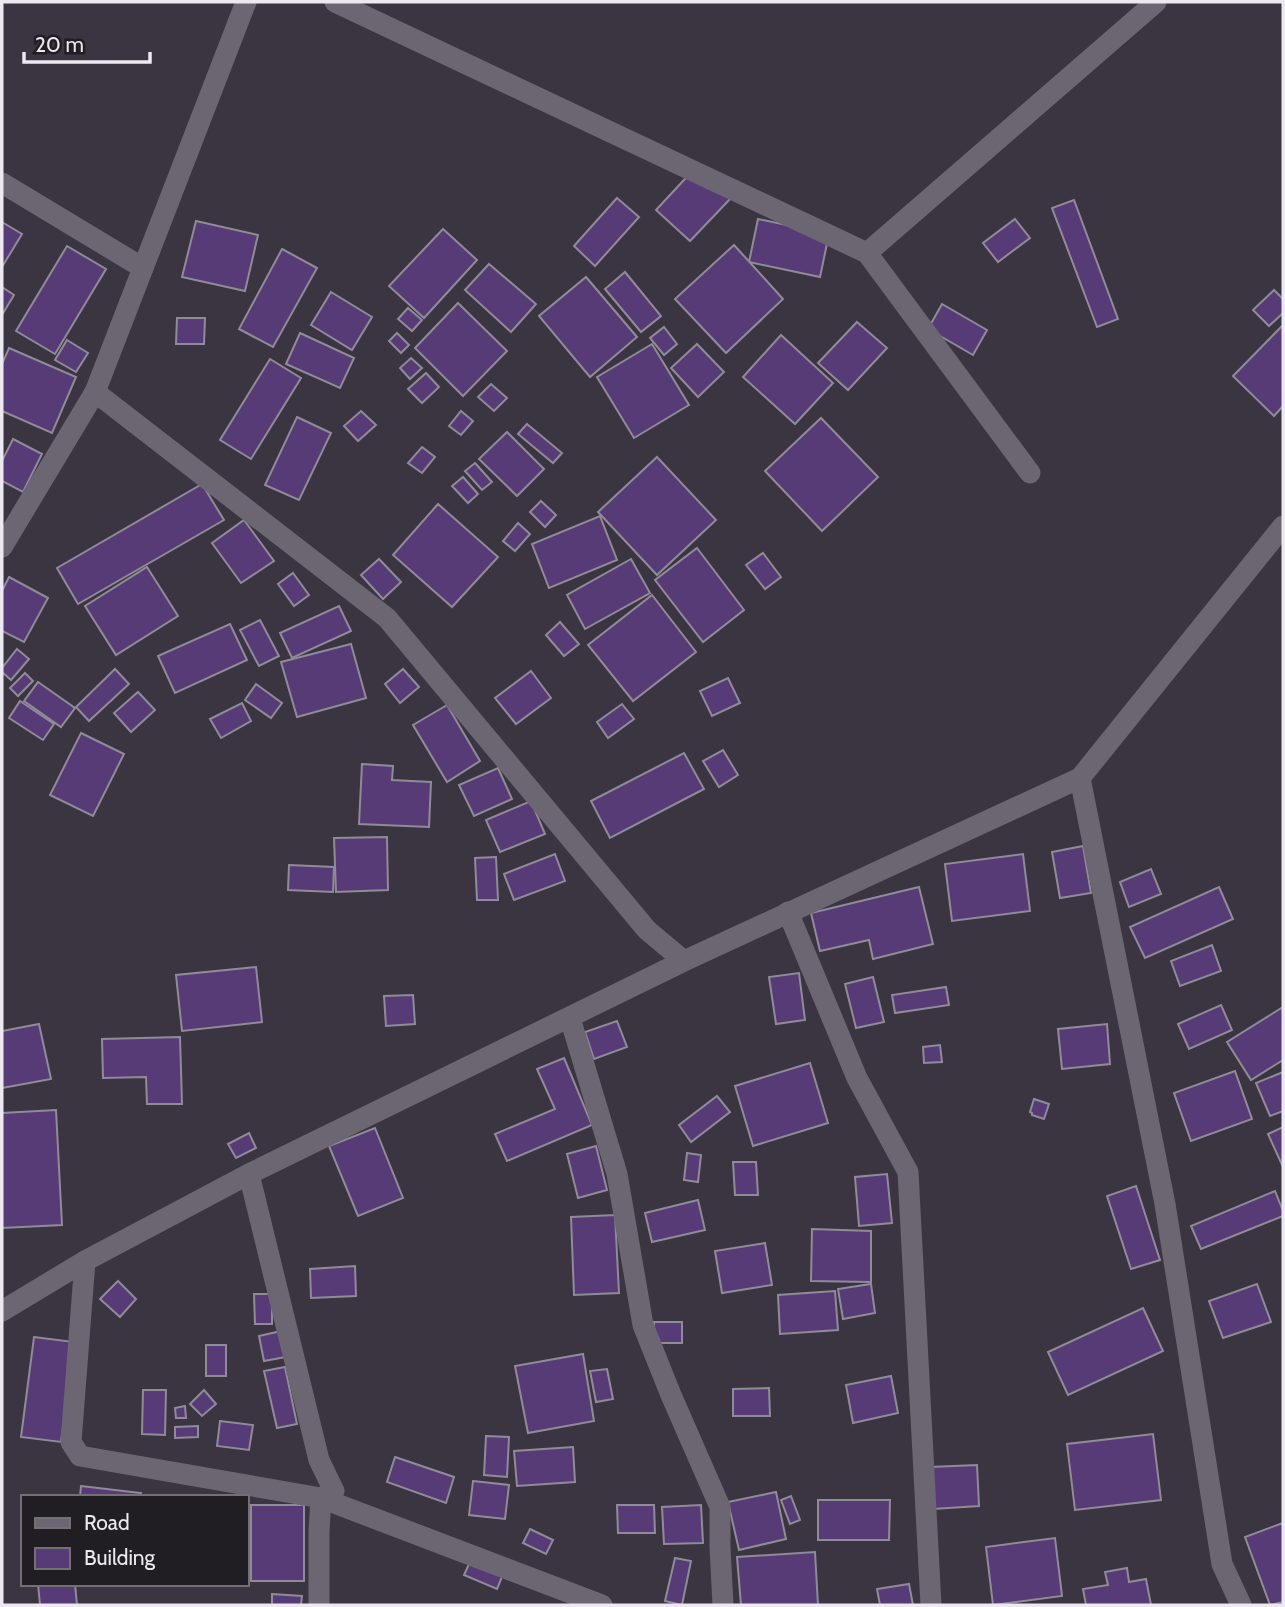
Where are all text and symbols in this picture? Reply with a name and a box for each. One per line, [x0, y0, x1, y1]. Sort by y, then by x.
scale bar [24, 21, 150, 65]
text: 20 m [35, 32, 84, 57]
legend [21, 1495, 248, 1586]
text: Road [84, 1510, 130, 1535]
text: Building [84, 1545, 156, 1570]

